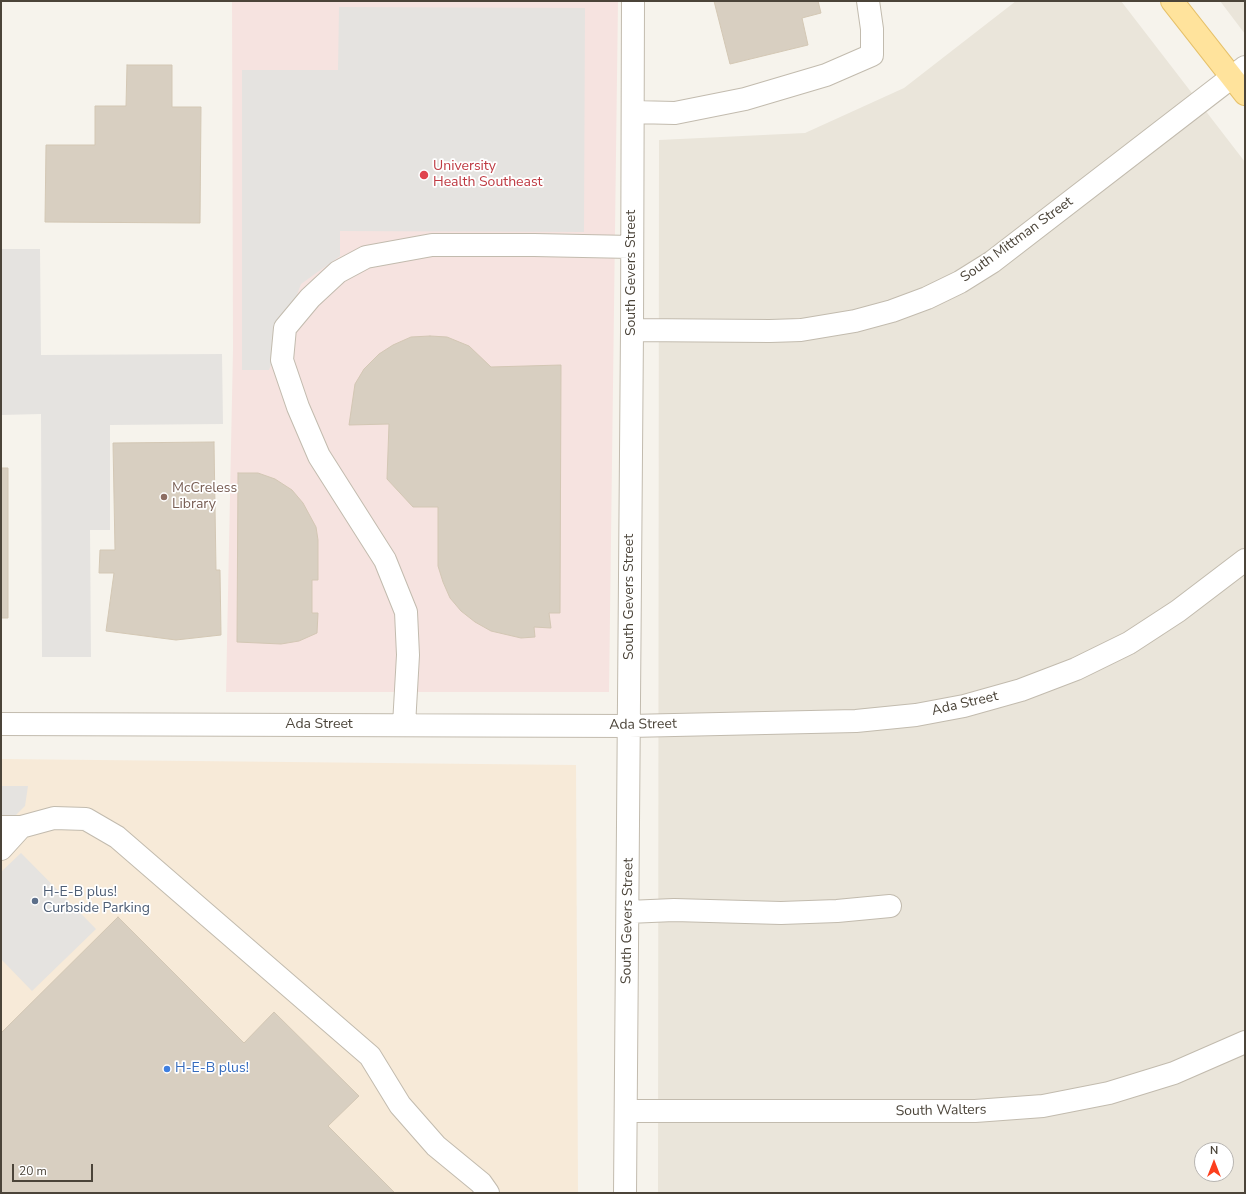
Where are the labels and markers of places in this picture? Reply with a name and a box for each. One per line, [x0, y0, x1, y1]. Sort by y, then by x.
place label: University Health Southeast [433, 159, 543, 192]
marker: University Health Southeast [418, 169, 430, 181]
place label: McCreless Library [172, 481, 237, 514]
marker: McCreless Library [159, 492, 169, 502]
place label: H-E-B plus! Curbside Parking [43, 885, 150, 918]
marker: H-E-B plus! Curbside Parking [30, 896, 40, 906]
place label: H-E-B plus! [175, 1061, 249, 1077]
marker: H-E-B plus! [162, 1064, 172, 1074]

